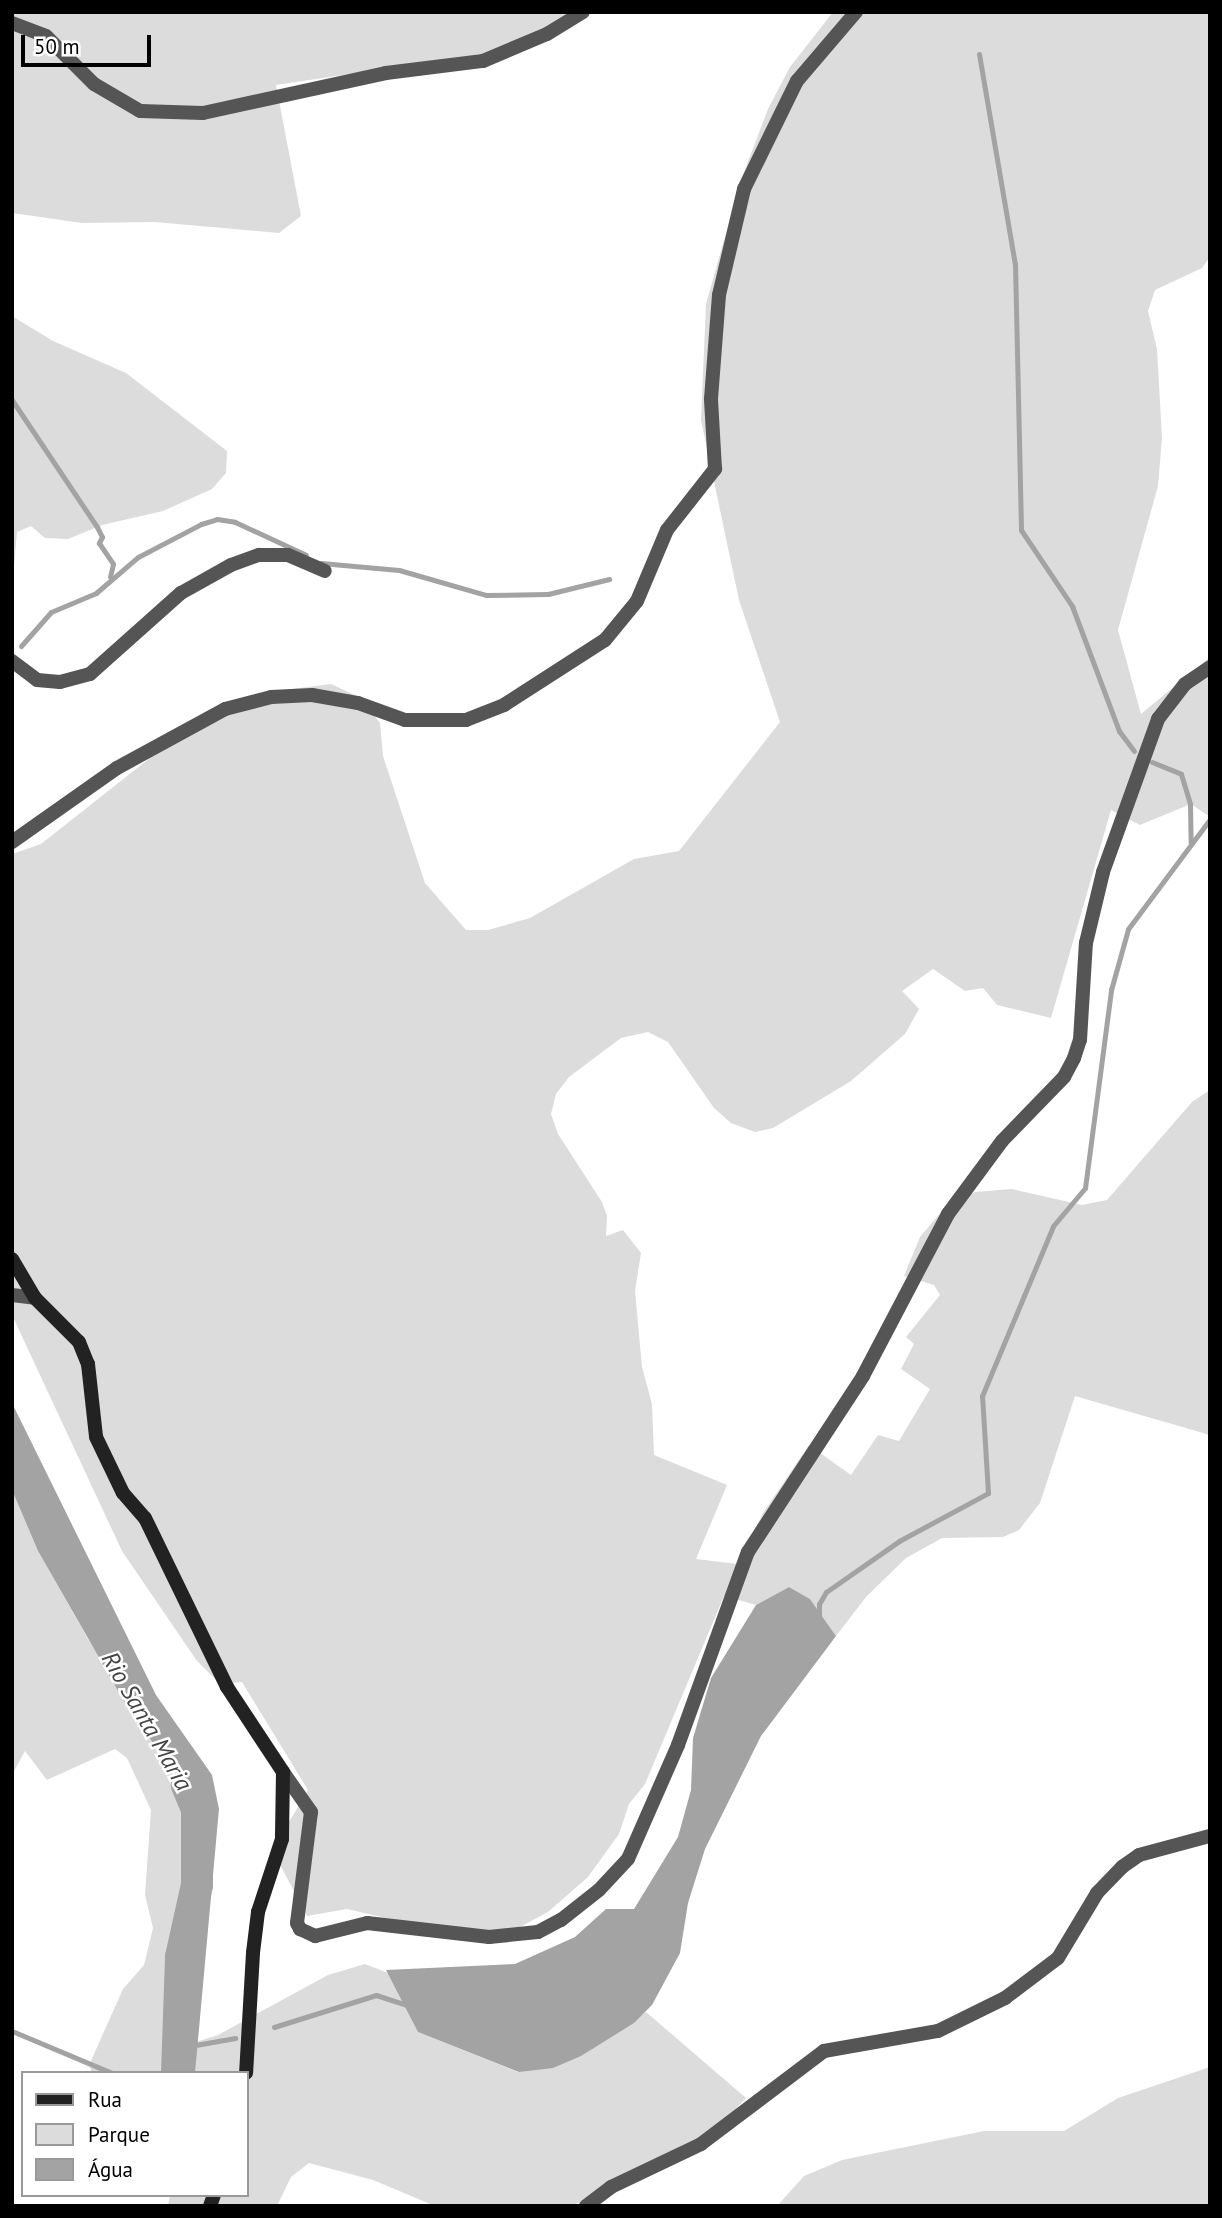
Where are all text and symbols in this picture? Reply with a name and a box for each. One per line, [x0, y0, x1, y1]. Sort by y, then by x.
scale bar [24, 21, 154, 65]
text: 50 m [34, 33, 80, 60]
water label: Rio Santa Maria [96, 1647, 198, 1795]
legend [21, 2071, 248, 2197]
text: Rua [88, 2086, 122, 2113]
text: Parque [88, 2121, 150, 2148]
text: Água [88, 2156, 133, 2183]

